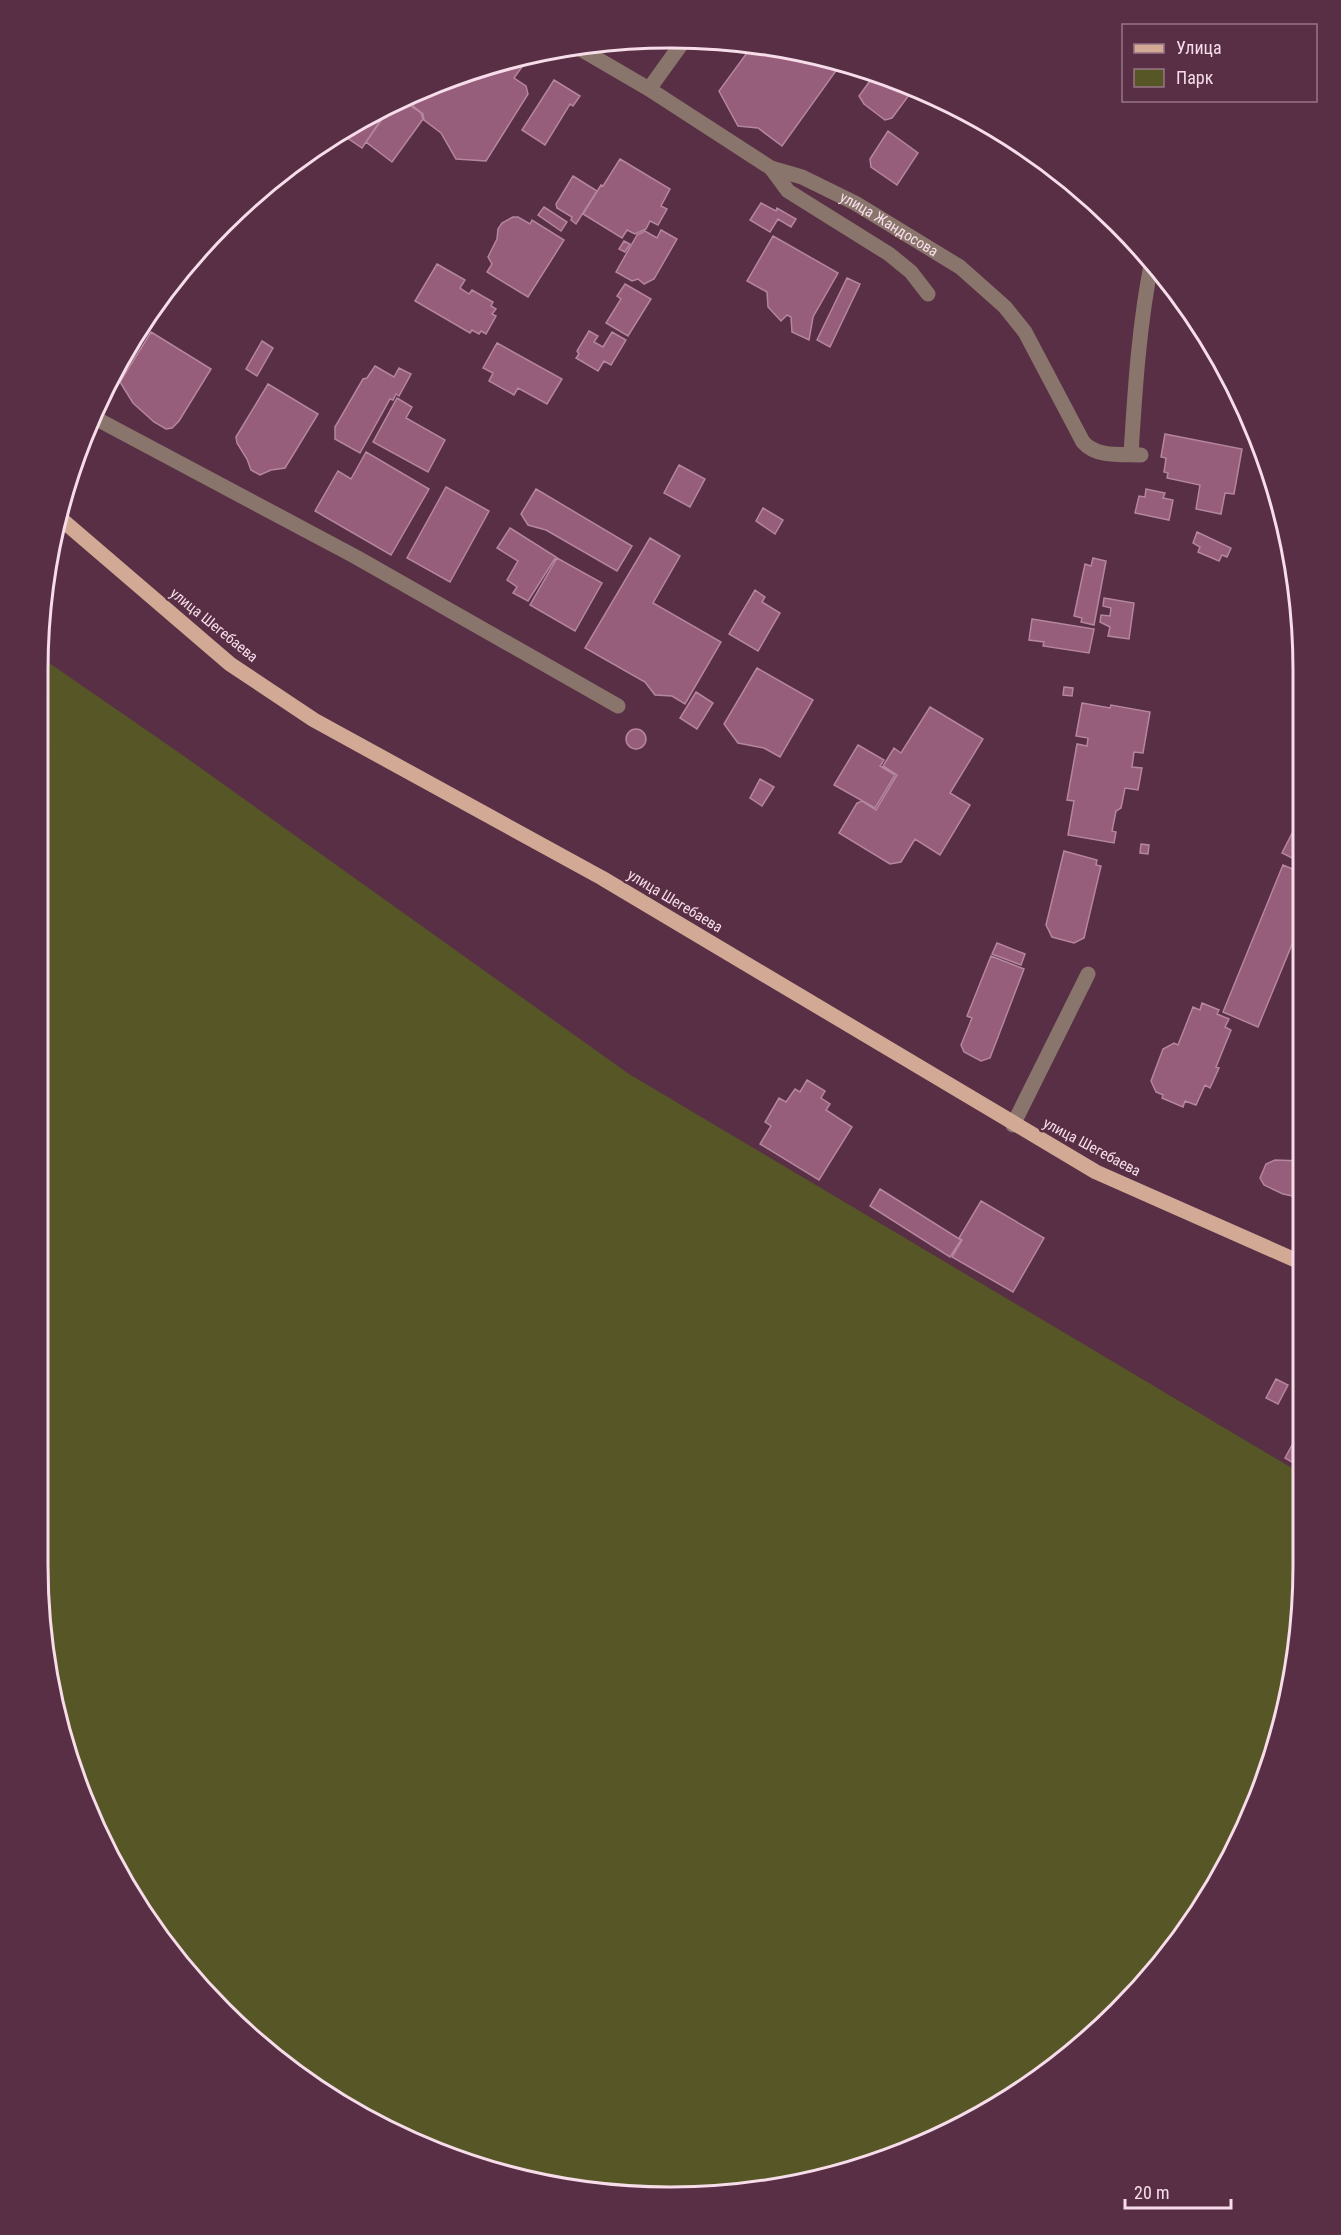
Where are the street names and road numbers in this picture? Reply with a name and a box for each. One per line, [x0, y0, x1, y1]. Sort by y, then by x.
street label: улица Жандосова [837, 188, 941, 260]
street label: улица Шегебаева [166, 584, 262, 666]
street label: улица Шегебаева [624, 866, 726, 936]
street label: улица Шегебаева [1040, 1114, 1144, 1180]

